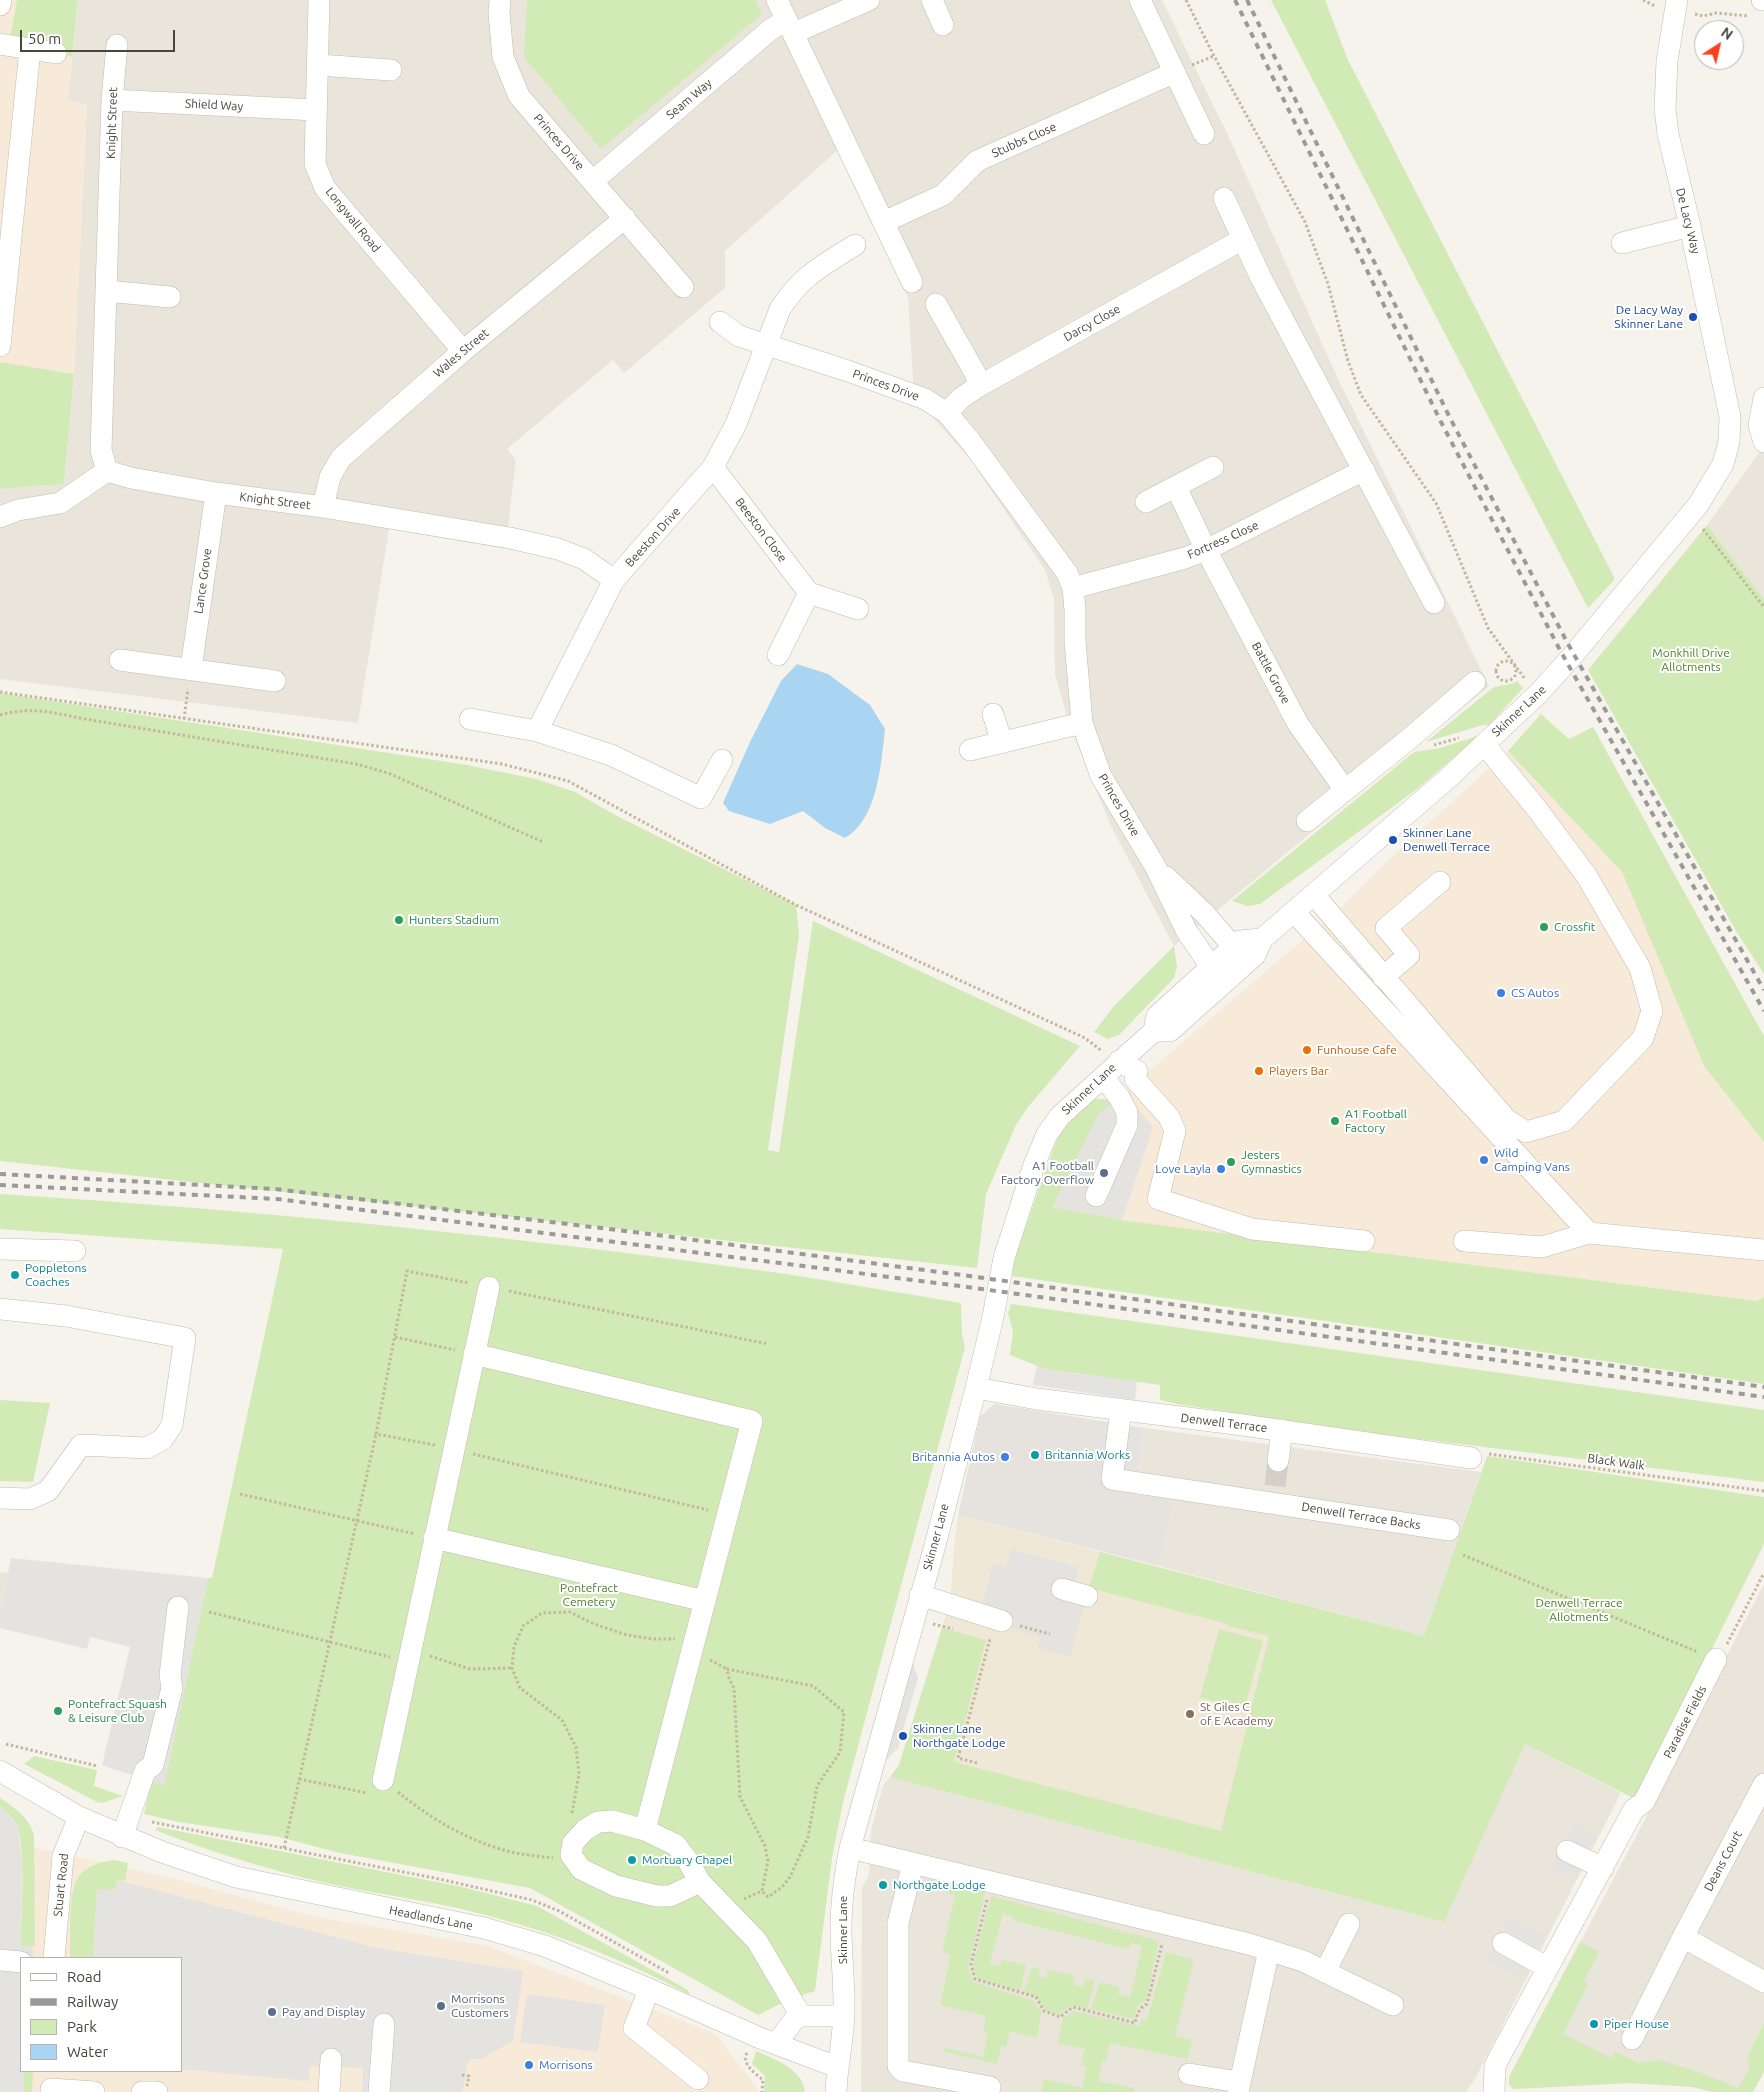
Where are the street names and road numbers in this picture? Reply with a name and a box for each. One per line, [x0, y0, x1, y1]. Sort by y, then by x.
street label: Seam Way [663, 76, 715, 122]
street label: Knight Street [104, 87, 120, 159]
street label: Shield Way [184, 96, 244, 114]
street label: Princes Drive [531, 111, 587, 173]
street label: Stubbs Close [989, 119, 1059, 161]
street label: Longwall Road [323, 185, 383, 255]
street label: De Lacy Way [1673, 187, 1703, 255]
street label: Darcy Close [1061, 301, 1123, 345]
street label: Wales Street [430, 326, 492, 380]
street label: Princes Drive [851, 366, 921, 404]
street label: Knight Street [238, 489, 312, 513]
street label: Beeston Close [732, 495, 790, 565]
street label: Beeston Drive [622, 504, 684, 570]
street label: Fortress Close [1185, 518, 1261, 562]
street label: Lance Grove [191, 547, 215, 615]
street label: Battle Grove [1249, 640, 1293, 706]
street label: Skinner Lane [1489, 682, 1549, 740]
street label: Princes Drive [1095, 771, 1143, 839]
street label: Skinner Lane [1059, 1060, 1119, 1118]
street label: Denwell Terrace [1180, 1411, 1268, 1435]
street label: Black Walk [1586, 1451, 1646, 1473]
street label: Denwell Terrace Backs [1300, 1499, 1422, 1533]
street label: Skinner Lane [920, 1502, 952, 1572]
street label: Paradise Fields [1660, 1683, 1710, 1761]
street label: Deans Court [1701, 1828, 1745, 1894]
street label: Stuart Road [51, 1853, 71, 1917]
street label: Skinner Lane [836, 1896, 850, 1964]
street label: Headlands Lane [388, 1903, 474, 1933]

